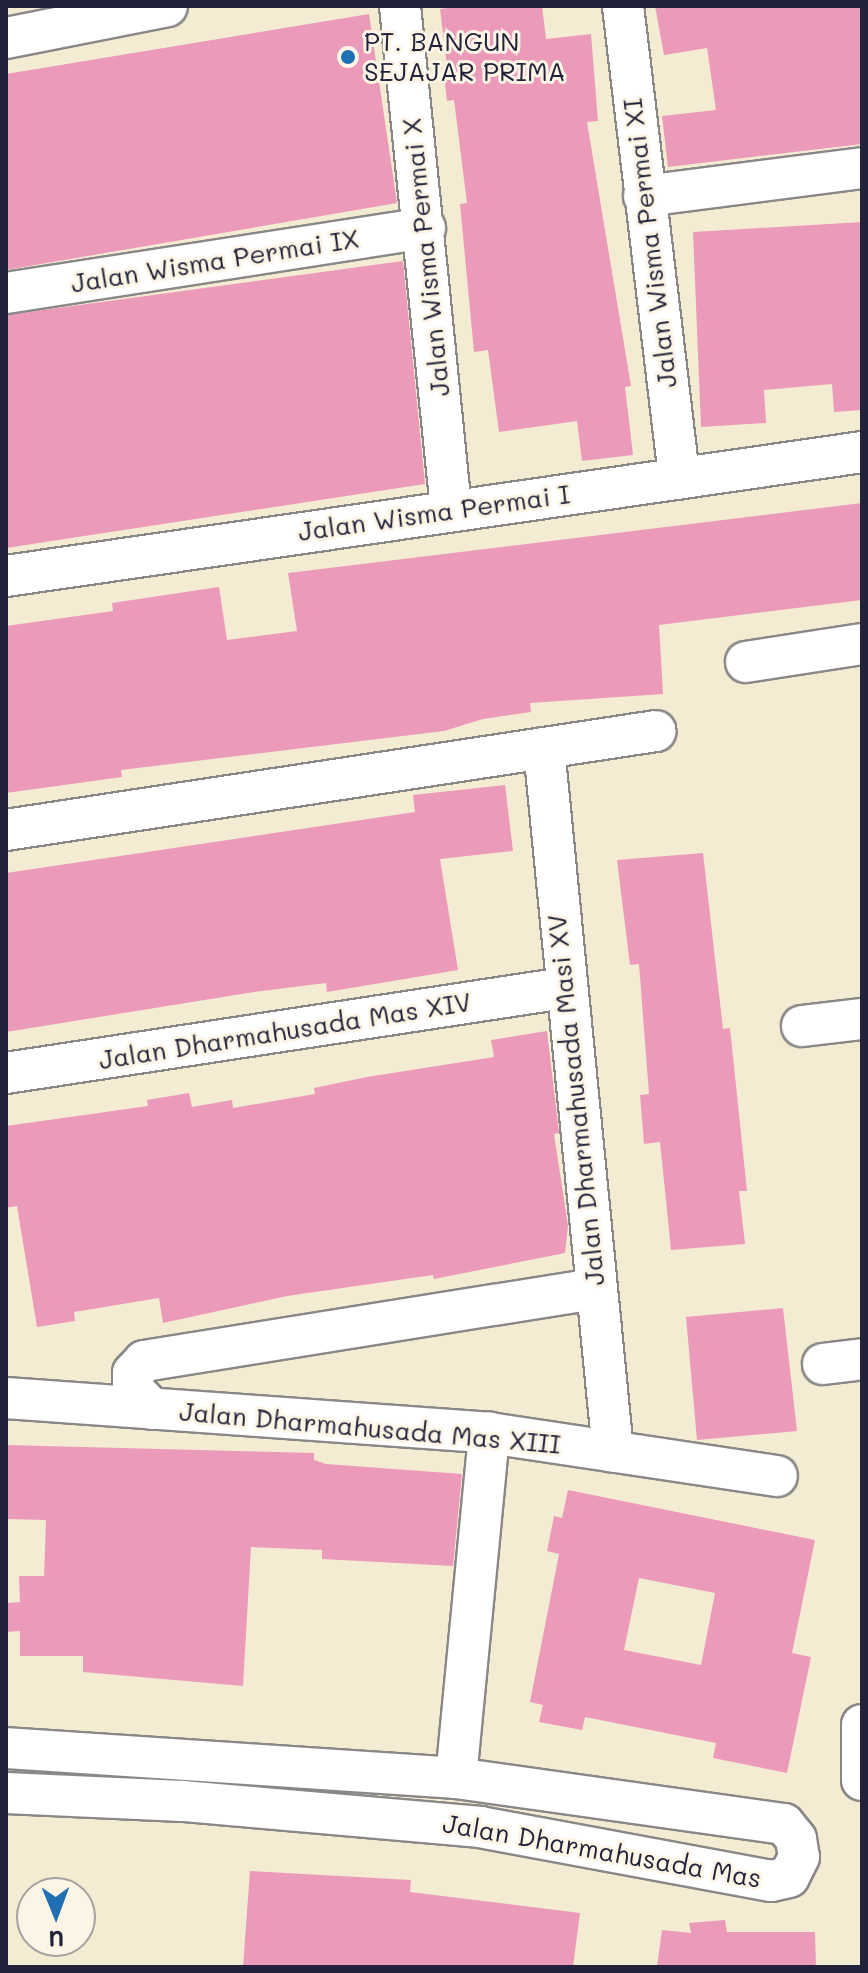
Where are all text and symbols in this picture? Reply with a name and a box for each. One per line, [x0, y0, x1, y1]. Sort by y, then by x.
place label: PT. BANGUN SEJAJAR PRIMA [364, 26, 566, 88]
marker: PT. BANGUN SEJAJAR PRIMA [339, 48, 357, 66]
street label: Jalan Wisma Permai XI [617, 96, 683, 390]
street label: Jalan Wisma Permai X [396, 116, 456, 398]
street label: Jalan Wisma Permai IX [69, 223, 361, 299]
street label: Jalan Wisma Permai I [296, 478, 572, 548]
street label: Jalan Dharmahusada Masi XV [541, 913, 611, 1287]
street label: Jalan Dharmahusada Mas XIV [97, 986, 473, 1076]
street label: Jalan Dharmahusada Mas XIII [178, 1396, 562, 1460]
street label: Jalan Dharmahusada Mas [440, 1808, 764, 1894]
north arrow [16, 1877, 96, 1957]
text: U [48, 1925, 64, 1954]

